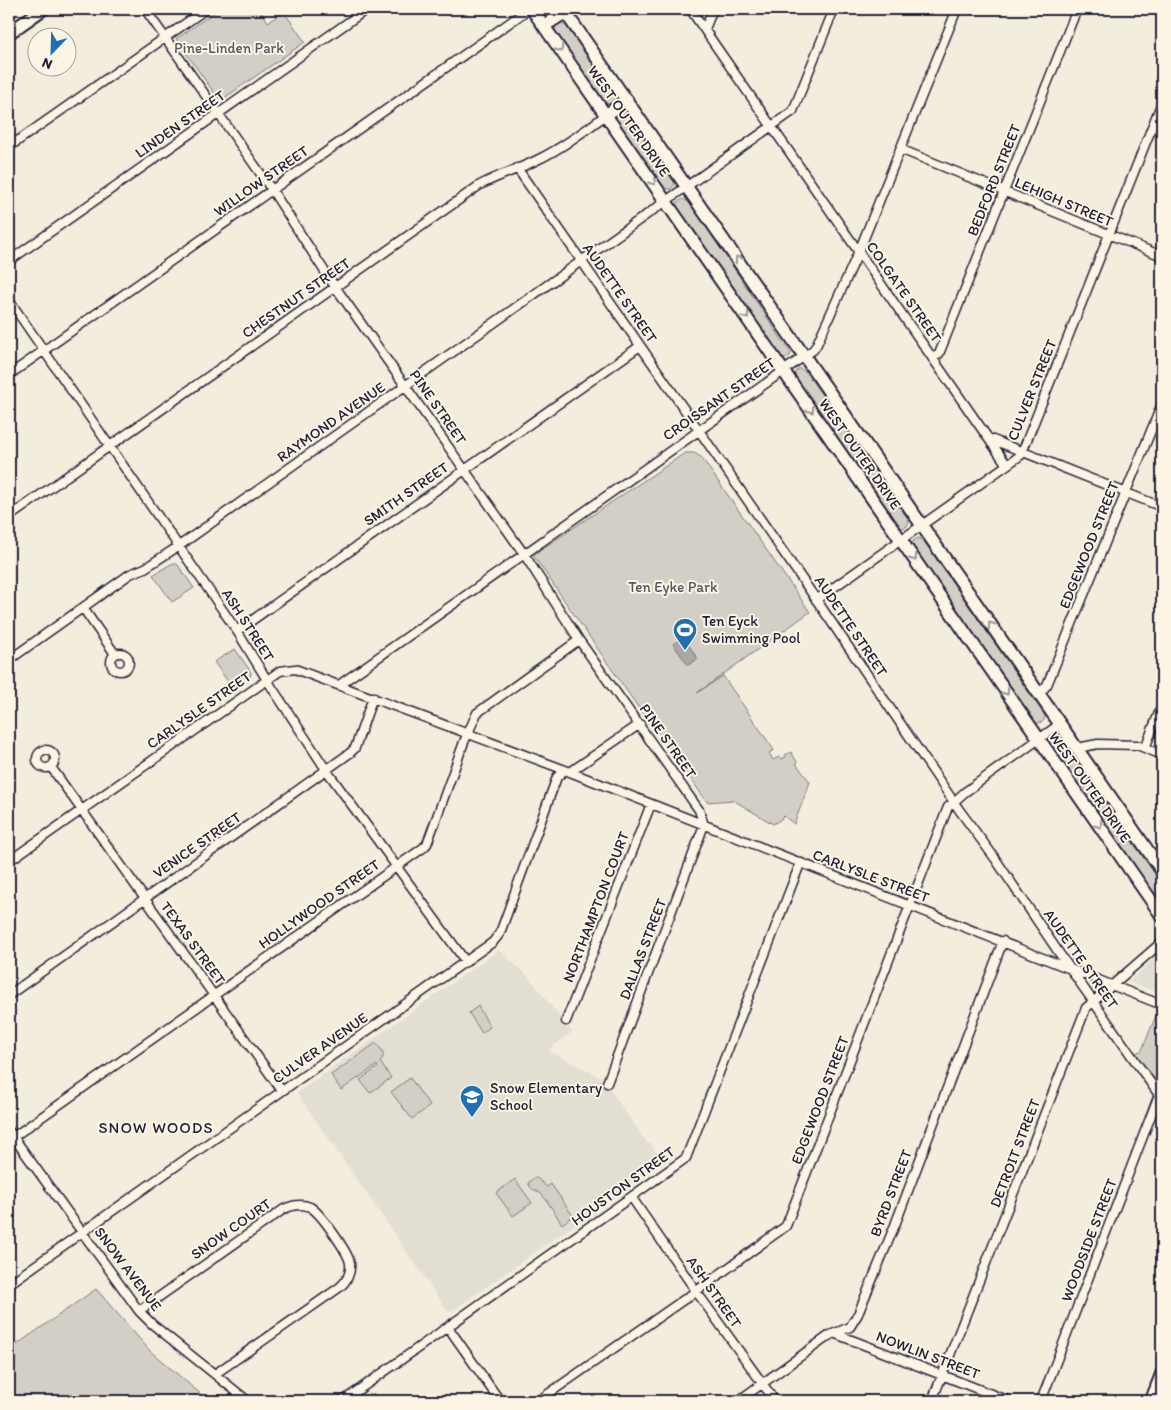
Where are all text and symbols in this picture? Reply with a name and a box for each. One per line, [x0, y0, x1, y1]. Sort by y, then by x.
north arrow [28, 28, 78, 78]
park label: Pine-Linden Park [174, 39, 284, 57]
one-way arrow [554, 43, 563, 53]
text: N [39, 54, 55, 73]
street label: WEST OUTER DRIVE [584, 62, 674, 180]
street label: LINDEN STREET [131, 86, 229, 162]
street label: BEDFORD STREET [963, 121, 1025, 239]
street label: WILLOW STREET [210, 141, 312, 220]
street label: LEHIGH STREET [1012, 173, 1116, 231]
one-way arrow [647, 176, 656, 186]
street label: COLGATE STREET [862, 238, 946, 346]
street label: AUDETTE STREET [579, 240, 661, 347]
street label: CHESTNUT STREET [238, 254, 354, 342]
one-way arrow [735, 255, 744, 265]
one-way arrow [740, 310, 749, 319]
street label: CULVER STREET [1003, 336, 1061, 443]
street label: CROISSANT STREET [659, 353, 779, 445]
street label: PINE STREET [406, 366, 471, 448]
street label: RAYMOND AVENUE [273, 378, 389, 466]
street label: WEST OUTER DRIVE [815, 395, 905, 513]
one-way arrow [805, 404, 814, 414]
street label: SMITH STREET [360, 458, 452, 530]
street label: EDGEWOOD STREET [1055, 478, 1123, 611]
one-way arrow [908, 553, 917, 562]
street label: AUDETTE STREET [811, 572, 892, 680]
park label: Ten Eyke Park [628, 578, 718, 596]
street label: ASH STREET [218, 585, 278, 665]
place label: Ten Eyck Swimming Pool [702, 612, 801, 647]
sports icon: Ten Eyck Swimming Pool [672, 617, 698, 651]
one-way arrow [988, 621, 997, 631]
street label: CARLYSLE STREET [143, 667, 255, 753]
one-way arrow [1000, 686, 1009, 696]
street label: PINE STREET [636, 700, 701, 782]
street label: WEST OUTER DRIVE [1045, 728, 1135, 846]
street label: VENICE STREET [149, 808, 245, 882]
one-way arrow [1093, 820, 1102, 829]
street label: NORTHAMPTON COURT [559, 828, 633, 985]
street label: CARLYSLE STREET [810, 845, 932, 907]
street label: HOLLYWOOD STREET [255, 855, 384, 953]
street label: DALLAS STREET [615, 895, 671, 1002]
street label: TEXAS STREET [157, 898, 230, 989]
street label: AUDETTE STREET [1040, 906, 1122, 1013]
street label: CULVER AVENUE [269, 1009, 371, 1087]
street label: EDGEWOOD STREET [787, 1033, 853, 1167]
place label: Snow Elementary School [490, 1079, 602, 1114]
school or university icon: Snow Elementary School [459, 1084, 485, 1118]
street label: DETROIT STREET [986, 1096, 1044, 1210]
district label: SNOW WOODS [99, 1118, 213, 1137]
street label: HOUSTON STREET [568, 1142, 679, 1230]
street label: BYRD STREET [866, 1146, 916, 1239]
street label: WOODSIDE STREET [1057, 1175, 1121, 1304]
street label: SNOW COURT [187, 1194, 275, 1263]
street label: SNOW AVENUE [90, 1223, 166, 1315]
street label: ASH STREET [683, 1253, 746, 1332]
street label: NOWLIN STREET [874, 1327, 983, 1383]

